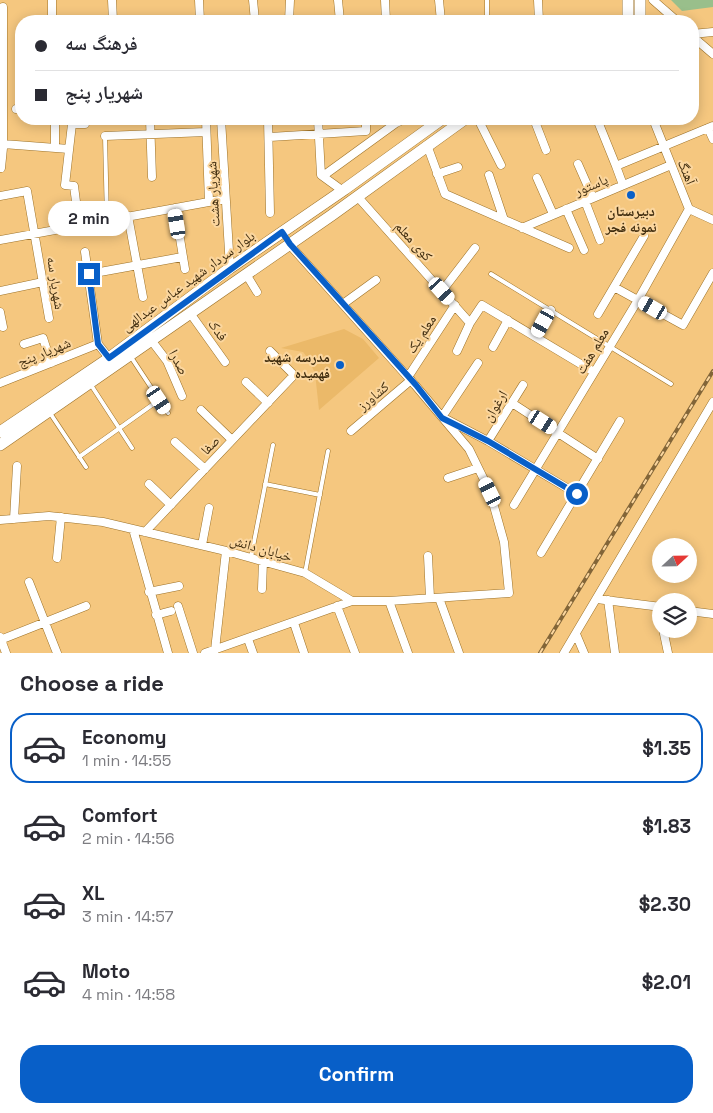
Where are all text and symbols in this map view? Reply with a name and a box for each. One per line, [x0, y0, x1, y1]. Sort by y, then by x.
text: فرهنگ سه [65, 31, 138, 56]
text: شهریار پنج [65, 80, 143, 105]
street label: آهنگ [674, 157, 700, 188]
street label: شهریار هشت [202, 161, 224, 227]
street label: پاستور [571, 170, 611, 201]
marker: دبیرستان نمونه فجر [625, 189, 637, 201]
callout: 2 min [48, 202, 130, 236]
place label: دبیرستان نمونه فجر [604, 202, 657, 236]
text: 2 min [68, 208, 110, 229]
car [167, 208, 186, 240]
street label: کوی معلم [391, 217, 437, 266]
street label: بلوار سردار شهید عباس عبدالهی [118, 226, 258, 335]
street label: شهریار سه [43, 255, 69, 311]
route end [78, 263, 100, 285]
car [426, 275, 457, 307]
car [636, 294, 669, 322]
car [529, 306, 556, 340]
street label: معلم یک [402, 311, 441, 357]
street label: فدک [204, 316, 232, 345]
street label: معلم هفت [571, 325, 614, 378]
street label: شهریار پنج [15, 333, 74, 372]
street label: صدرا [165, 346, 193, 378]
place label: مدرسه شهید فهمیده [264, 348, 330, 382]
marker: مدرسه شهید فهمیده [334, 359, 346, 371]
street label: کشاورز [353, 377, 393, 415]
car [144, 383, 173, 417]
street label: ارغوان [479, 387, 511, 425]
car [526, 408, 559, 436]
street label: صفا [197, 432, 223, 458]
car [476, 475, 503, 509]
route start [566, 483, 588, 505]
street label: خیابان دانش [228, 531, 294, 565]
north arrow [652, 538, 698, 582]
map controls [652, 538, 697, 638]
button: layers [652, 593, 697, 638]
text: Choose a ride [20, 669, 164, 697]
text: Economy [82, 725, 166, 750]
icon: car [22, 726, 67, 771]
text: $1.35 [642, 736, 691, 761]
text: 1 min · 14:55 [82, 750, 171, 771]
text: Comfort [82, 803, 158, 828]
icon: car [22, 804, 67, 849]
text: $1.83 [642, 814, 691, 839]
text: 2 min · 14:56 [82, 828, 175, 849]
text: XL [82, 881, 105, 906]
icon: car [22, 882, 67, 927]
text: $2.30 [639, 892, 691, 917]
text: 3 min · 14:57 [82, 906, 174, 927]
text: Moto [82, 959, 130, 984]
icon: car [22, 960, 67, 1005]
text: $2.01 [642, 970, 691, 995]
text: 4 min · 14:58 [82, 984, 175, 1005]
button: Confirm [20, 1045, 693, 1103]

